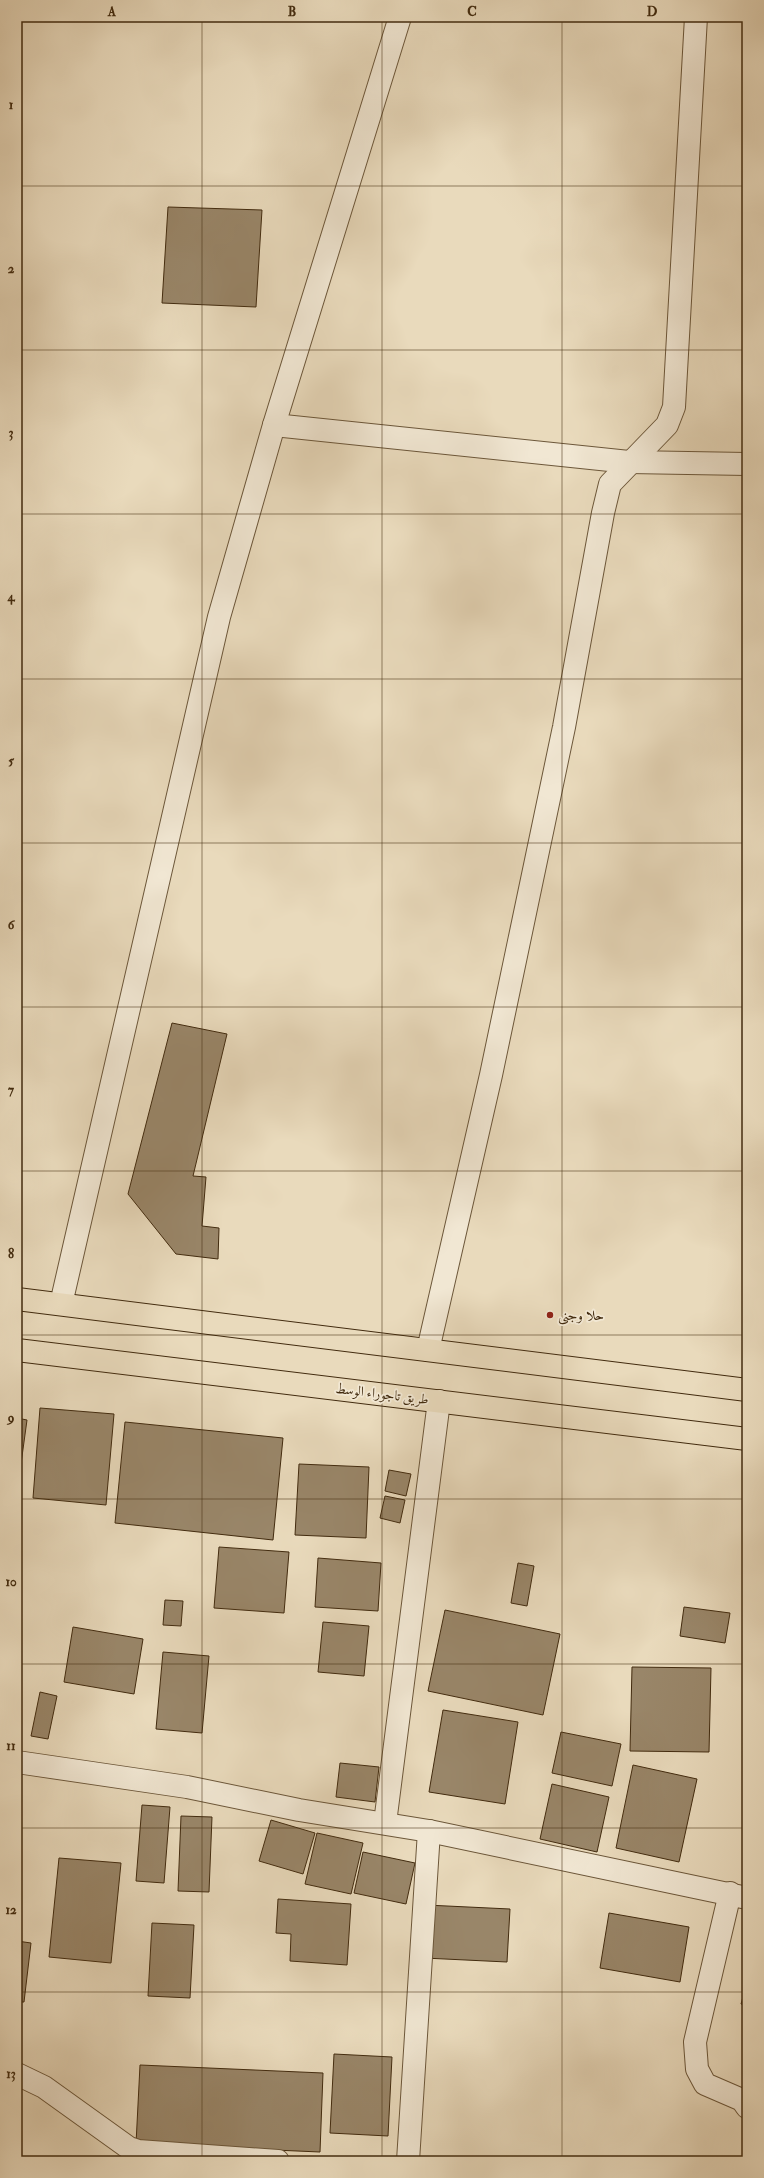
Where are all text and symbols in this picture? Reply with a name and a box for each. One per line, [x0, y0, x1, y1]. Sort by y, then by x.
text: A [107, 4, 117, 20]
text: B [288, 4, 296, 20]
text: C [467, 4, 477, 20]
text: D [647, 4, 658, 20]
text: 1 [9, 97, 14, 113]
text: 2 [8, 261, 15, 277]
text: 3 [9, 425, 14, 441]
text: 4 [6, 589, 15, 605]
text: 5 [8, 753, 14, 769]
text: 6 [8, 917, 16, 933]
text: 7 [8, 1082, 15, 1098]
text: 8 [8, 1246, 14, 1262]
place label: حلا وجنى [558, 1307, 604, 1325]
marker: حلا وجنى [545, 1310, 555, 1320]
street label: طريق تاجوراء الوسط [334, 1380, 430, 1408]
text: 9 [6, 1410, 15, 1426]
text: 10 [5, 1574, 17, 1590]
text: 11 [6, 1738, 16, 1754]
text: 12 [5, 1902, 17, 1918]
text: 13 [6, 2066, 16, 2082]

